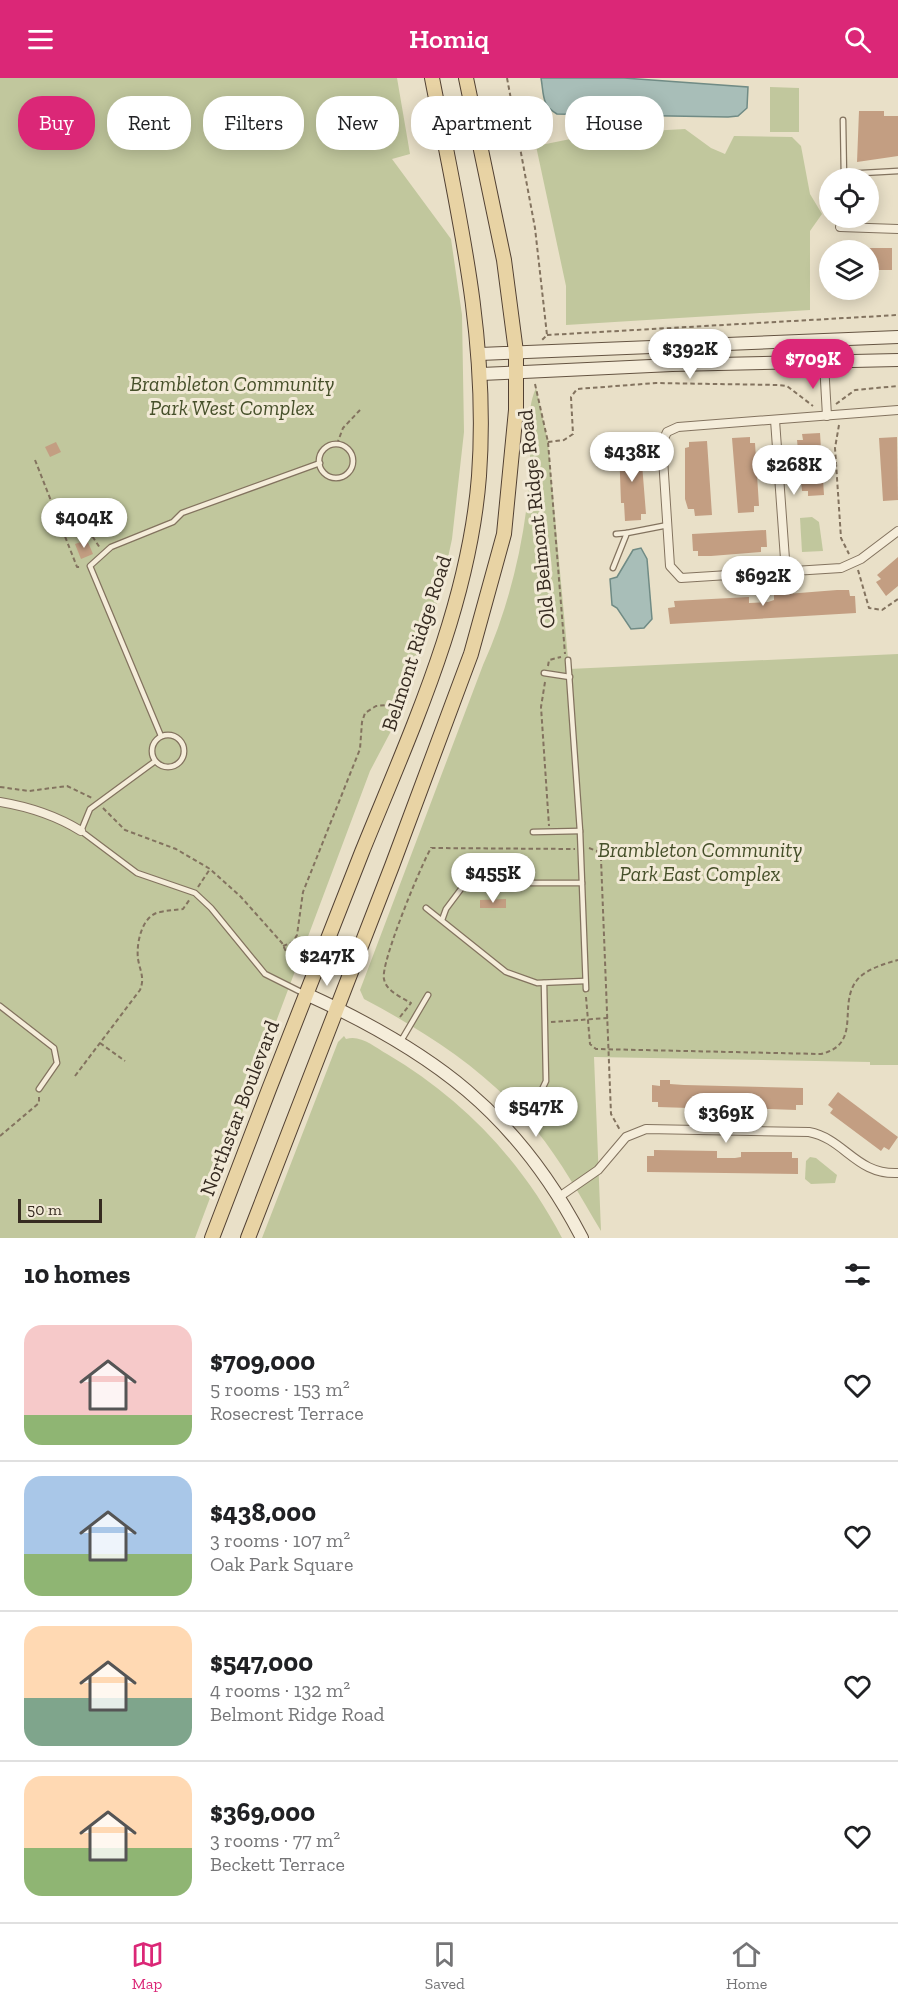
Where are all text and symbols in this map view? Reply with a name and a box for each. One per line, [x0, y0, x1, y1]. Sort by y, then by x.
icon: menu [24, 23, 57, 56]
text: Homiq [409, 23, 489, 55]
icon: search [841, 23, 874, 56]
chip: Buy [18, 96, 95, 150]
chip: Rent [107, 96, 191, 150]
chip: Filters [203, 96, 304, 150]
chip: New [316, 96, 399, 150]
chip: Apartment [411, 96, 553, 150]
chip: House [565, 96, 664, 150]
map controls [819, 168, 879, 300]
button: locate [819, 168, 879, 228]
button: layers [819, 240, 879, 300]
pin: $392K [648, 329, 732, 380]
text: $392K [662, 336, 718, 360]
pin: $709K [771, 339, 855, 390]
text: $709K [785, 346, 841, 370]
park label: Brambleton Community Park West Complex [130, 371, 334, 420]
street label: Old Belmont Ridge Road [512, 408, 560, 630]
pin: $438K [590, 432, 674, 483]
text: $438K [604, 439, 660, 463]
pin: $268K [752, 445, 836, 496]
text: $268K [766, 452, 822, 476]
pin: $404K [42, 498, 126, 549]
text: $404K [55, 505, 113, 529]
street label: Belmont Ridge Road [376, 552, 456, 734]
pin: $692K [721, 556, 805, 607]
text: $692K [735, 563, 791, 587]
park label: Brambleton Community Park East Complex [598, 837, 802, 886]
pin: $455K [451, 853, 535, 904]
text: $455K [465, 860, 521, 884]
pin: $247K [285, 936, 369, 987]
text: $247K [300, 943, 354, 967]
street label: Northstar Boulevard [194, 1016, 284, 1199]
pin: $547K [494, 1087, 578, 1138]
pin: $369K [684, 1093, 768, 1144]
text: $547K [509, 1094, 563, 1118]
text: $369K [698, 1100, 754, 1124]
scale bar [18, 1196, 102, 1224]
text: 50 m [27, 1200, 62, 1219]
text: 10 homes [24, 1258, 130, 1290]
icon: filters [841, 1258, 874, 1291]
text: $709,000 [210, 1345, 315, 1377]
icon: home [72, 1349, 144, 1421]
icon: heart [841, 1369, 874, 1402]
text: 5 rooms · 153 m² [210, 1377, 350, 1401]
text: Rosecrest Terrace [210, 1401, 364, 1425]
text: $438,000 [210, 1496, 316, 1528]
icon: home [72, 1500, 144, 1572]
icon: heart [841, 1520, 874, 1553]
text: 3 rooms · 107 m² [210, 1528, 350, 1552]
text: Oak Park Square [210, 1552, 353, 1576]
text: $547,000 [210, 1646, 313, 1678]
icon: home [72, 1650, 144, 1722]
icon: heart [841, 1670, 874, 1703]
text: 4 rooms · 132 m² [210, 1678, 350, 1702]
text: Belmont Ridge Road [210, 1702, 385, 1726]
text: $369,000 [210, 1796, 315, 1828]
icon: home [72, 1800, 144, 1872]
icon: heart [841, 1820, 874, 1853]
text: 3 rooms · 77 m² [210, 1828, 340, 1852]
text: Beckett Terrace [210, 1852, 345, 1876]
tab: Map [131, 1938, 164, 1993]
tab: Saved [425, 1938, 465, 1993]
tab: Home [726, 1938, 767, 1993]

